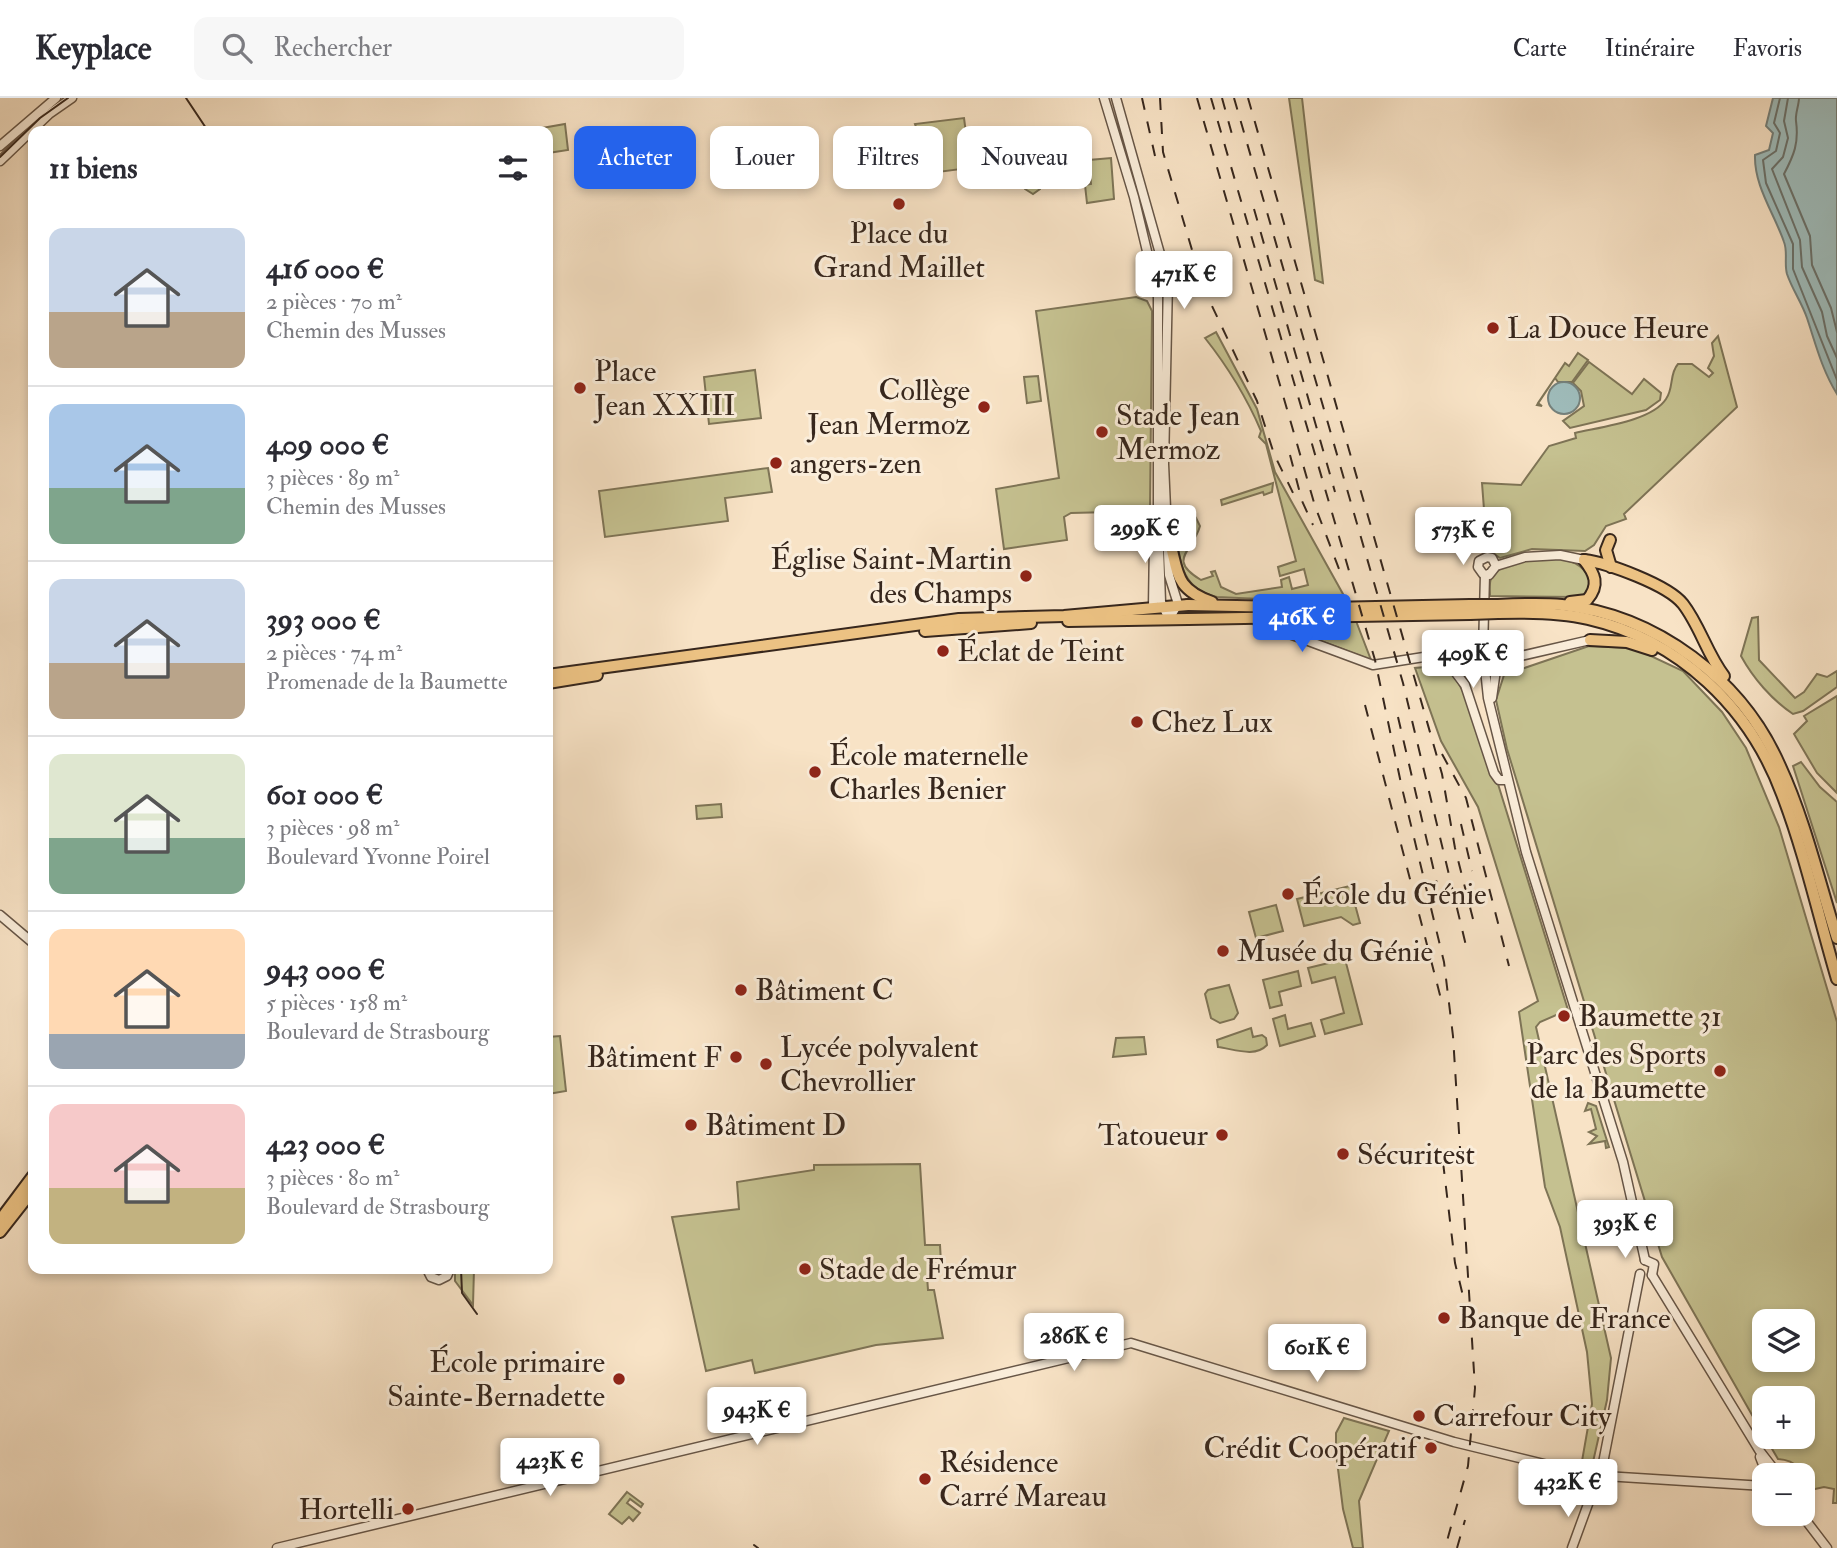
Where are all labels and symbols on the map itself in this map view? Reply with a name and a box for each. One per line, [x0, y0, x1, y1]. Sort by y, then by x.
marker: Place du Grand Maillet [891, 196, 907, 212]
place label: Place du Grand Maillet [813, 215, 985, 286]
pin: 471K € [1127, 252, 1241, 311]
place label: La Douce Heure [1507, 310, 1709, 347]
marker: La Douce Heure [1485, 320, 1501, 336]
place label: Place Jean XXIII [593, 353, 735, 424]
place label: Collège Jean Mermoz [806, 372, 970, 443]
marker: Place Jean XXIII [572, 380, 588, 396]
place label: Stade Jean Mermoz [1116, 397, 1240, 468]
marker: Collège Jean Mermoz [976, 399, 992, 415]
marker: Stade Jean Mermoz [1094, 424, 1110, 440]
place label: angers-zen [790, 445, 922, 482]
marker: angers-zen [768, 455, 784, 471]
pin: 299K € [1088, 505, 1202, 565]
pin: 573K € [1406, 508, 1520, 567]
place label: Église Saint-Martin des Champs [771, 540, 1012, 612]
marker: Église Saint-Martin des Champs [1018, 568, 1034, 584]
pin: 416K € [1245, 594, 1359, 654]
pin: 409K € [1416, 630, 1530, 690]
place label: Éclat de Teint [957, 632, 1125, 670]
marker: Éclat de Teint [935, 643, 951, 659]
place label: Chez Lux [1151, 704, 1273, 741]
marker: Chez Lux [1129, 714, 1145, 730]
place label: École maternelle Charles Benier [829, 736, 1028, 808]
marker: École maternelle Charles Benier [807, 764, 823, 780]
place label: École du Génie [1302, 875, 1487, 913]
marker: École du Génie [1280, 886, 1296, 902]
place label: Musée du Génie [1237, 933, 1433, 970]
marker: Musée du Génie [1215, 943, 1231, 959]
place label: Bâtiment C [755, 972, 894, 1009]
marker: Bâtiment C [733, 982, 749, 998]
place label: Baumette 31 [1578, 998, 1722, 1035]
marker: Baumette 31 [1556, 1008, 1572, 1024]
place label: Lycée polyvalent Chevrollier [780, 1029, 979, 1100]
place label: Parc des Sports de la Baumette [1526, 1036, 1706, 1107]
place label: Bâtiment F [586, 1039, 722, 1076]
marker: Bâtiment F [728, 1049, 744, 1065]
marker: Lycée polyvalent Chevrollier [758, 1056, 774, 1072]
marker: Parc des Sports de la Baumette [1712, 1063, 1728, 1079]
place label: Bâtiment D [705, 1107, 846, 1144]
marker: Bâtiment D [683, 1117, 699, 1133]
place label: Tatoueur [1098, 1117, 1208, 1154]
marker: Tatoueur [1214, 1127, 1230, 1143]
place label: Sécuritest [1357, 1136, 1475, 1173]
marker: Sécuritest [1335, 1146, 1351, 1162]
pin: 393K € [1568, 1200, 1682, 1260]
place label: Stade de Frémur [819, 1251, 1016, 1288]
marker: Stade de Frémur [797, 1261, 813, 1277]
place label: Banque de France [1458, 1300, 1671, 1337]
marker: Banque de France [1436, 1310, 1452, 1326]
pin: 286K € [1017, 1314, 1131, 1373]
pin: 601K € [1260, 1324, 1374, 1384]
place label: École primaire Sainte-Bernadette [387, 1343, 605, 1415]
marker: École primaire Sainte-Bernadette [611, 1371, 627, 1387]
pin: 943K € [700, 1388, 814, 1447]
place label: Carrefour City [1433, 1398, 1612, 1435]
marker: Carrefour City [1411, 1408, 1427, 1424]
place label: Crédit Coopératif [1204, 1430, 1421, 1467]
pin: 423K € [493, 1438, 607, 1498]
marker: Crédit Coopératif [1423, 1440, 1439, 1456]
place label: Résidence Carré Mareau [939, 1444, 1107, 1515]
pin: 432K € [1511, 1460, 1625, 1519]
marker: Résidence Carré Mareau [917, 1471, 933, 1487]
place label: Hortelli [299, 1491, 394, 1528]
marker: Hortelli [400, 1501, 416, 1517]

